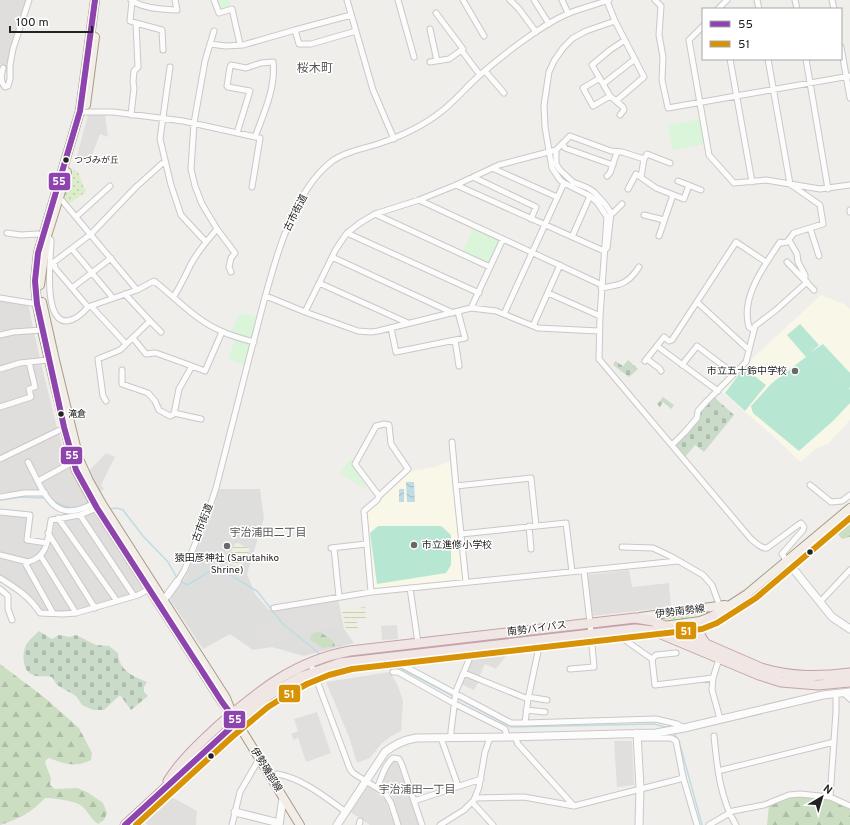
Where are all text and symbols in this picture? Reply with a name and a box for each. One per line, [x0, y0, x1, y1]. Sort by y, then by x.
scale bar [10, 8, 92, 34]
legend [702, 8, 842, 60]
text: 100 m [16, 15, 49, 31]
text: 55 [738, 17, 753, 33]
text: 51 [738, 37, 750, 53]
district label: 桜木町 [297, 61, 333, 77]
marker: つづみが丘 [61, 155, 71, 165]
place label: つづみが丘 [74, 155, 119, 166]
line badge: 55 [48, 172, 71, 191]
text: 55 [52, 175, 66, 189]
street label: 古市街道 [281, 192, 311, 234]
place label: 市立五十鈴中学校 [707, 365, 787, 378]
marker: 市立五十鈴中学校 [790, 366, 800, 376]
marker: 滝倉 [56, 409, 66, 419]
place label: 滝倉 [68, 409, 86, 420]
line badge: 55 [60, 446, 83, 465]
text: 55 [65, 449, 79, 463]
street label: 古市街道 [190, 502, 216, 544]
district label: 宇治浦田二丁目 [230, 526, 307, 540]
place label: 市立進修小学校 [422, 539, 492, 552]
marker: 市立進修小学校 [409, 540, 419, 550]
marker: 猿田彦神社 (Sarutahiko Shrine) [222, 541, 232, 551]
unlabelled marker [805, 547, 815, 557]
place label: 猿田彦神社 (Sarutahiko Shrine) [175, 552, 280, 577]
street label: 伊勢南勢線 [654, 603, 706, 621]
street label: 南勢バイパス [507, 619, 567, 639]
line badge: 51 [675, 621, 697, 640]
text: 51 [680, 625, 692, 639]
line badge: 51 [278, 684, 301, 703]
text: 51 [283, 688, 295, 702]
line badge: 55 [223, 710, 246, 729]
text: 55 [228, 713, 242, 727]
street label: 伊勢磯部線 [247, 745, 285, 795]
unlabelled marker [206, 751, 216, 761]
north arrow [802, 777, 842, 817]
text: N [820, 782, 835, 798]
district label: 宇治浦田一丁目 [379, 783, 456, 797]

